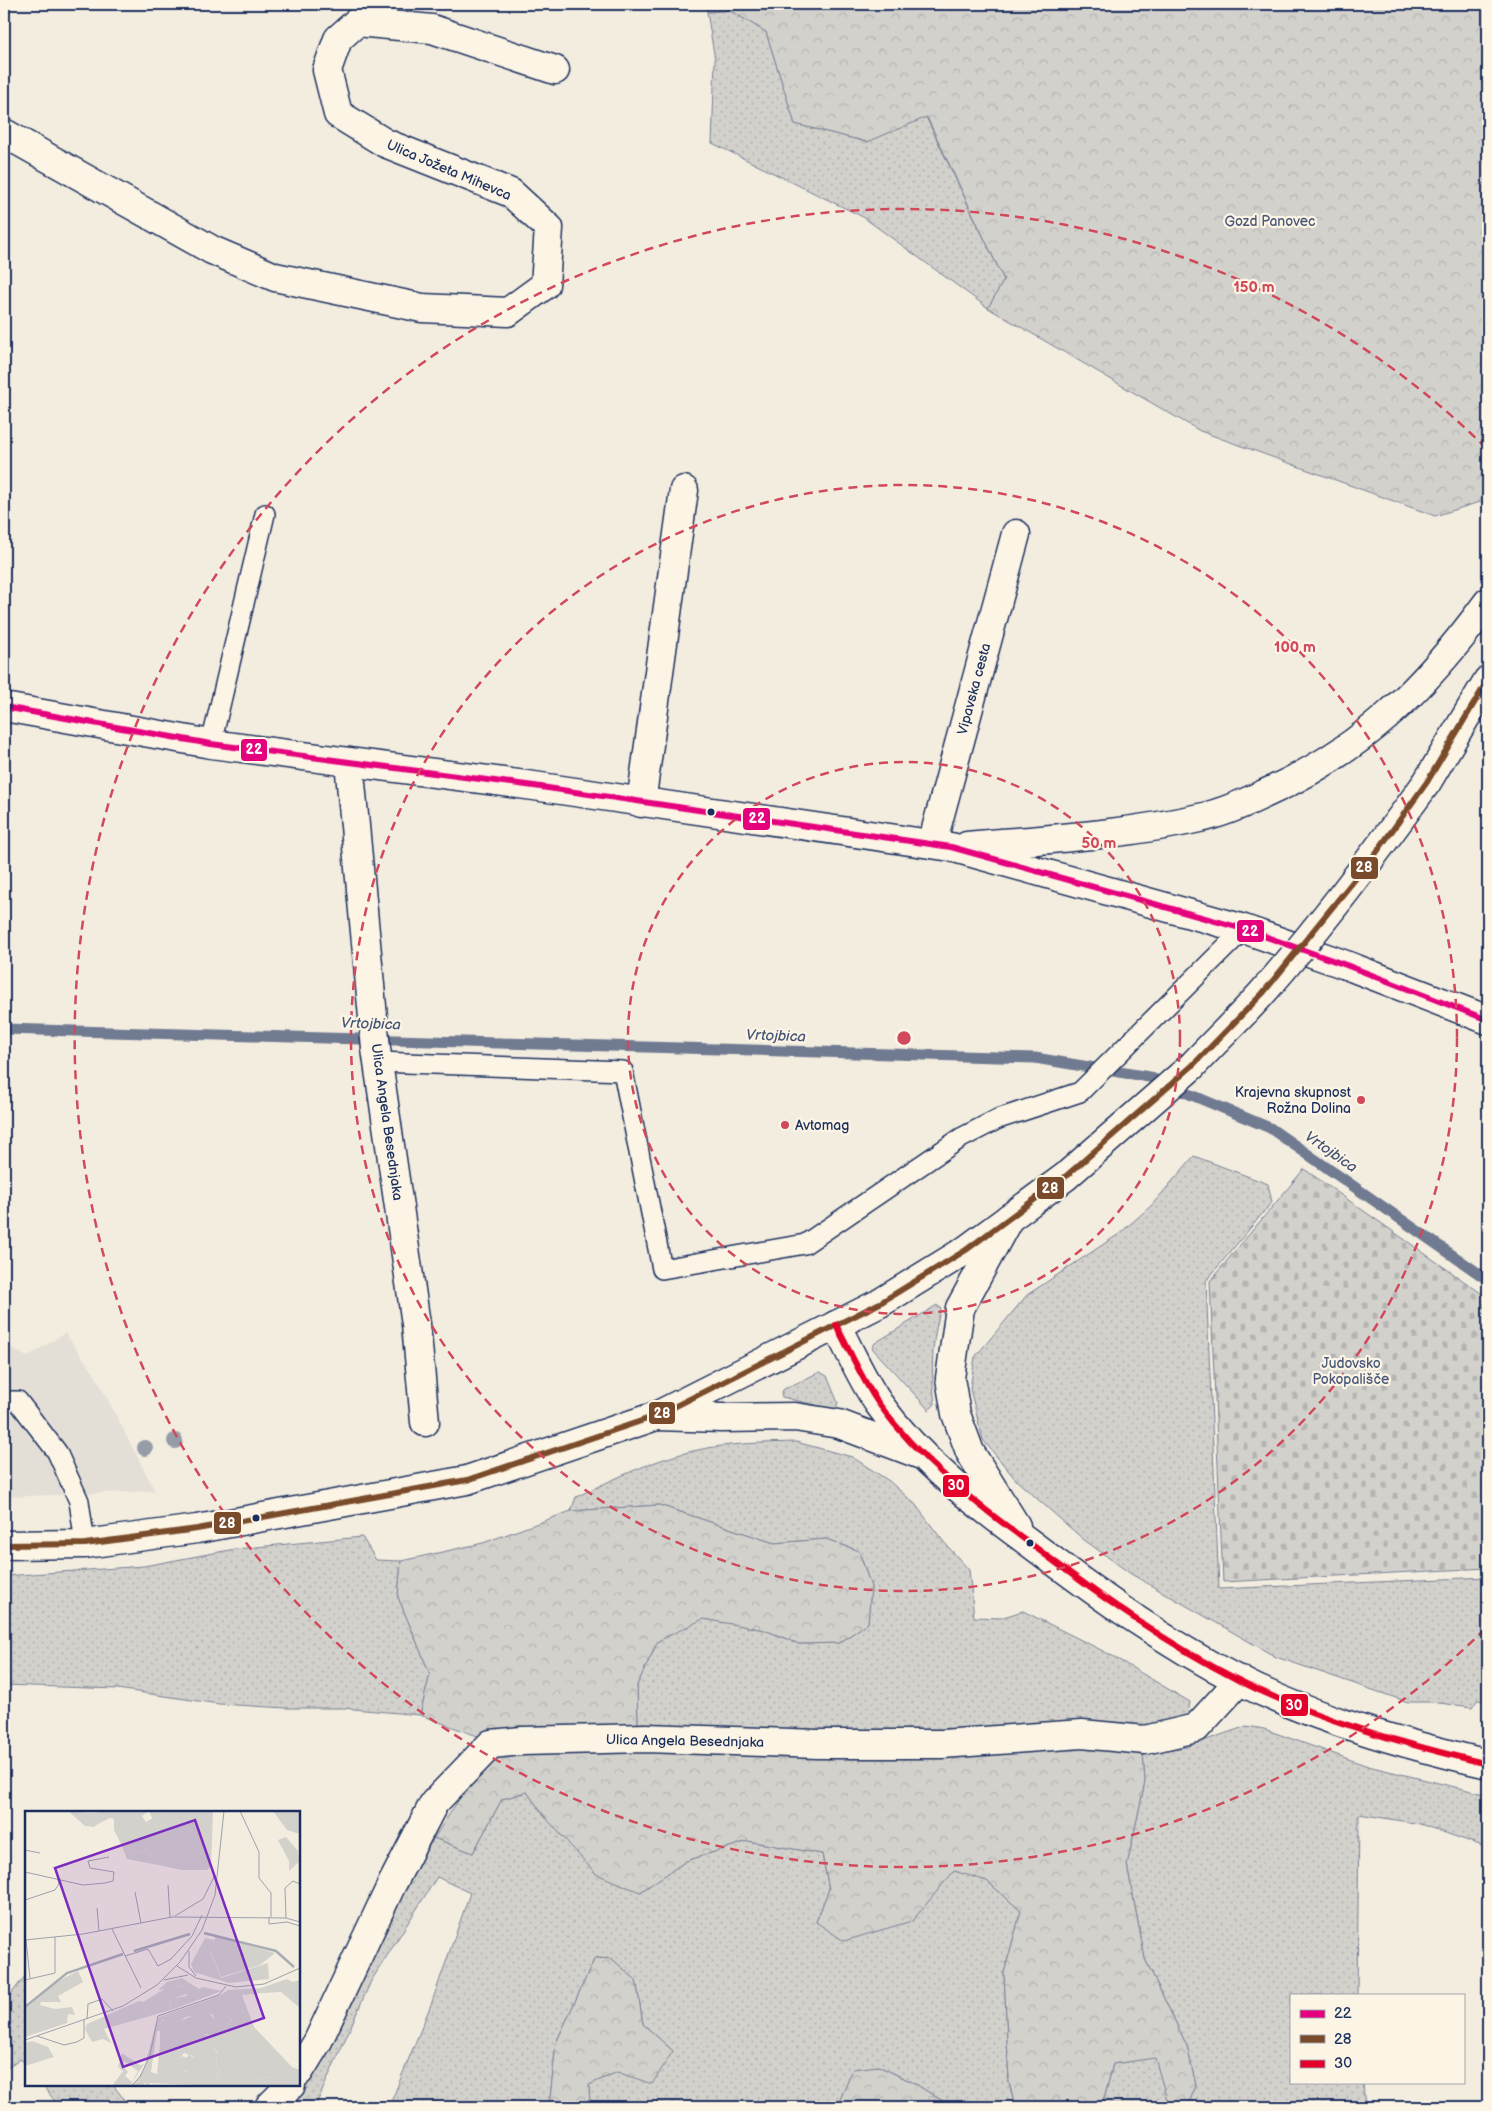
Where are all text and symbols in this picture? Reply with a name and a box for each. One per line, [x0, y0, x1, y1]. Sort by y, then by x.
street label: Ulica Jožeta Mihevca [384, 136, 514, 204]
park label: Gozd Panovec [1225, 213, 1315, 230]
text: 150 m [1233, 278, 1275, 297]
text: 100 m [1274, 638, 1316, 657]
street label: Vipavska cesta [954, 641, 994, 737]
line badge: 22 [240, 738, 268, 762]
text: 22 [246, 741, 263, 758]
unlabelled marker [706, 807, 716, 817]
line badge: 22 [742, 807, 771, 831]
text: 22 [749, 810, 766, 827]
text: 50 m [1082, 834, 1117, 853]
line badge: 28 [1350, 856, 1379, 880]
text: 28 [1356, 859, 1372, 876]
line badge: 22 [1236, 919, 1265, 943]
text: 22 [1242, 923, 1259, 940]
water label: Vrtojbica [341, 1013, 401, 1035]
water label: Vrtojbica [746, 1025, 806, 1047]
centre of rings [895, 1029, 913, 1047]
street label: Ulica Angela Besednjaka [368, 1042, 406, 1202]
place label: Krajevna skupnost Rožna Dolina [1235, 1084, 1352, 1117]
marker: Krajevna skupnost Rožna Dolina [1355, 1094, 1367, 1106]
place label: Avtomag [795, 1117, 849, 1134]
marker: Avtomag [779, 1119, 791, 1131]
water label: Vrtojbica [1301, 1127, 1361, 1177]
line badge: 28 [1036, 1176, 1065, 1200]
text: 28 [1042, 1180, 1058, 1197]
park label: Judovsko Pokopališče [1313, 1355, 1389, 1388]
line badge: 28 [648, 1401, 676, 1425]
text: 28 [654, 1405, 670, 1422]
line badge: 30 [942, 1474, 970, 1498]
text: 30 [948, 1477, 965, 1494]
line badge: 28 [213, 1511, 242, 1535]
unlabelled marker [251, 1513, 261, 1523]
text: 28 [219, 1515, 235, 1532]
unlabelled marker [1025, 1538, 1035, 1548]
line badge: 30 [1280, 1693, 1309, 1717]
text: 30 [1286, 1697, 1303, 1714]
street label: Ulica Angela Besednjaka [606, 1731, 764, 1751]
inset map [25, 1811, 300, 2086]
legend [1290, 1994, 1464, 2084]
text: 22 [1334, 2004, 1352, 2023]
text: 28 [1334, 2030, 1352, 2049]
text: 30 [1334, 2054, 1352, 2073]

